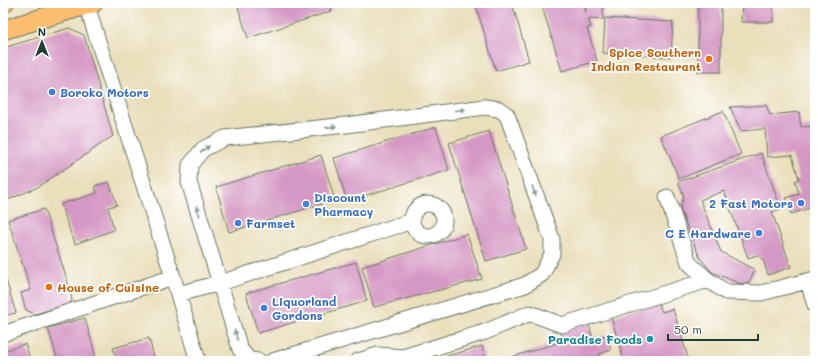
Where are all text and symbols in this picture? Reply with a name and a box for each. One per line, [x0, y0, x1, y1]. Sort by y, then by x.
north arrow [22, 22, 62, 62]
text: N [38, 24, 46, 39]
place label: Spice Southern Indian Restaurant [591, 44, 701, 74]
marker: Spice Southern Indian Restaurant [704, 54, 714, 64]
place label: Boroko Motors [60, 84, 149, 100]
marker: Boroko Motors [47, 87, 57, 97]
one-way arrow [454, 107, 466, 114]
one-way arrow [325, 123, 337, 130]
one-way arrow [200, 145, 211, 153]
one-way arrow [532, 186, 538, 198]
place label: Discount Pharmacy [314, 189, 374, 219]
place label: 2 Fast Motors [709, 195, 793, 211]
marker: 2 Fast Motors [796, 198, 806, 208]
marker: Discount Pharmacy [301, 199, 311, 209]
one-way arrow [195, 204, 201, 216]
place label: Farmset [246, 215, 295, 231]
marker: Farmset [233, 218, 243, 228]
place label: C E Hardware [665, 225, 751, 241]
marker: C E Hardware [754, 228, 764, 238]
place label: House of Cuisine [57, 279, 159, 295]
marker: House of Cuisine [44, 282, 54, 292]
place label: Liquorland Gordons [272, 293, 337, 323]
marker: Liquorland Gordons [259, 303, 269, 313]
scale bar [668, 316, 758, 342]
text: 50 m [674, 321, 702, 337]
one-way arrow [233, 329, 239, 341]
place label: Paradise Foods [548, 331, 642, 347]
marker: Paradise Foods [645, 334, 655, 344]

